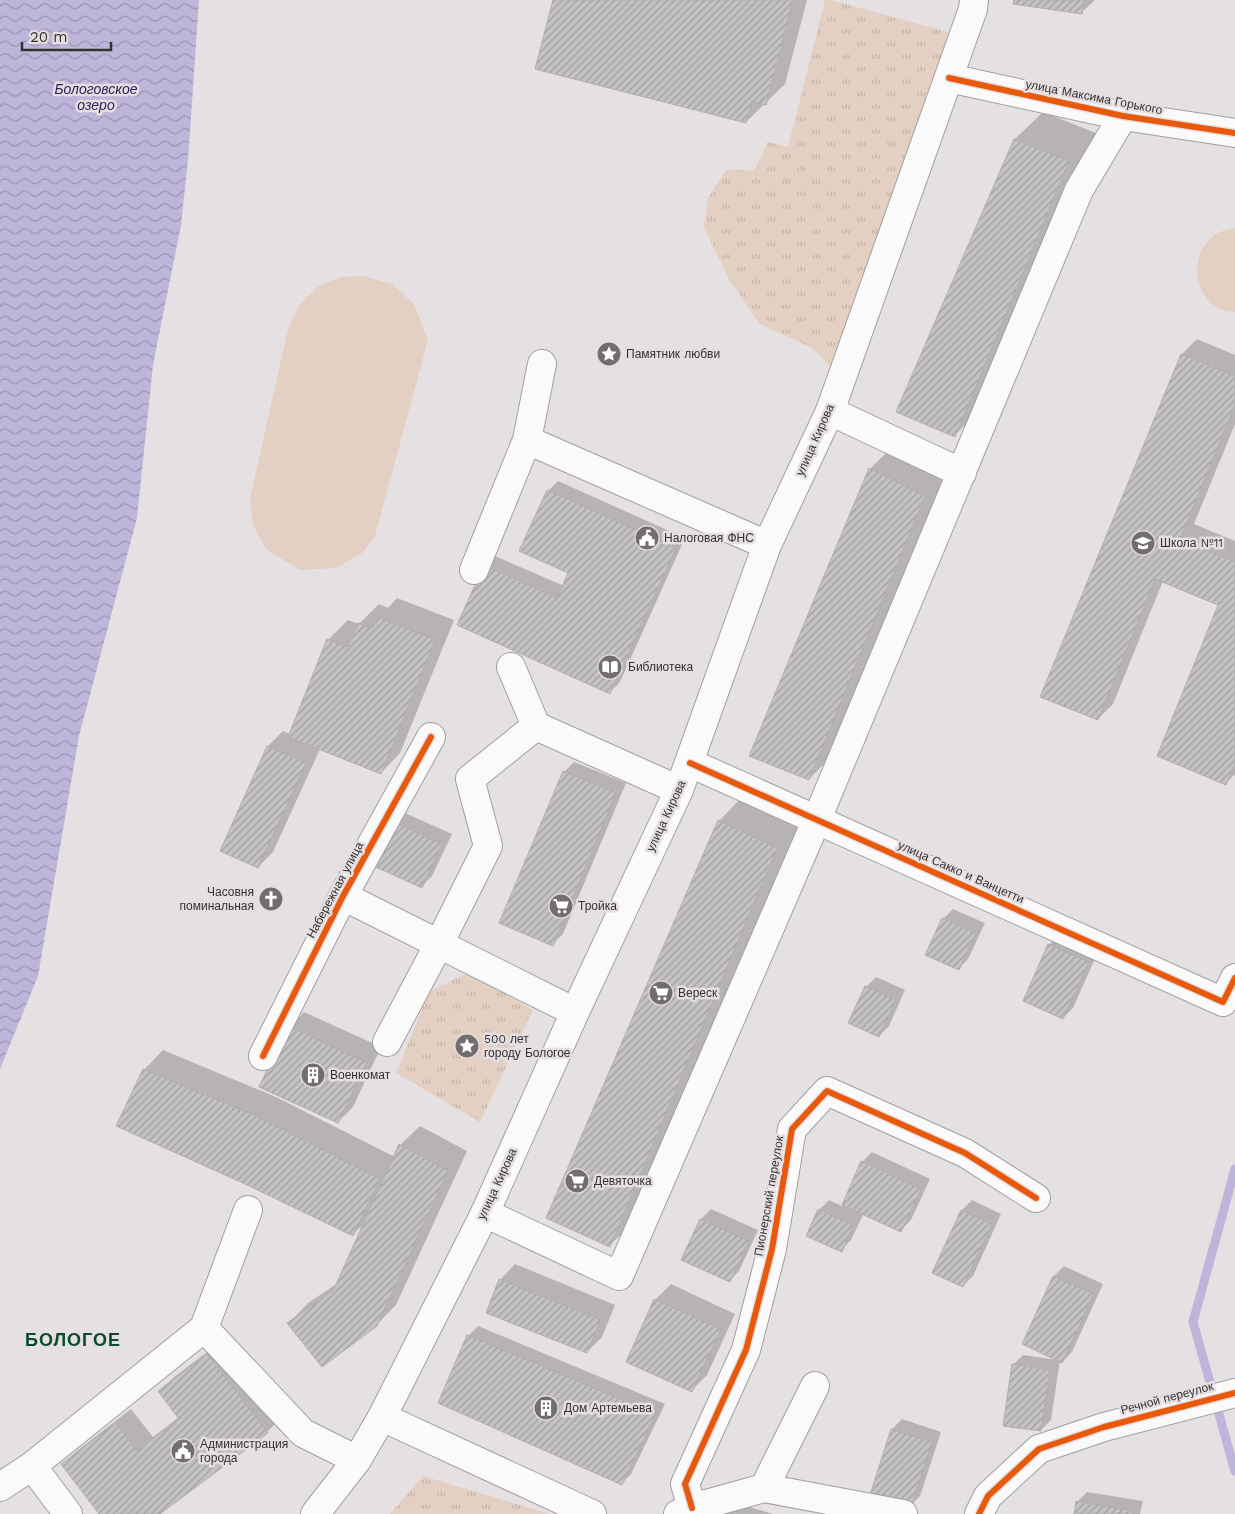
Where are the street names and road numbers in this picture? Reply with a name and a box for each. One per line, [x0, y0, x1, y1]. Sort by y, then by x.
street label: улица Максима Горького [1024, 77, 1164, 117]
street label: улица Кирова [793, 402, 837, 478]
street label: улица Кирова [643, 778, 689, 854]
street label: улица Сакко и Ванцетти [896, 838, 1026, 906]
street label: Набережная улица [304, 839, 366, 940]
street label: Пионерский переулок [752, 1134, 787, 1257]
street label: улица Кирова [474, 1146, 520, 1222]
street label: Речной переулок [1119, 1379, 1216, 1417]

